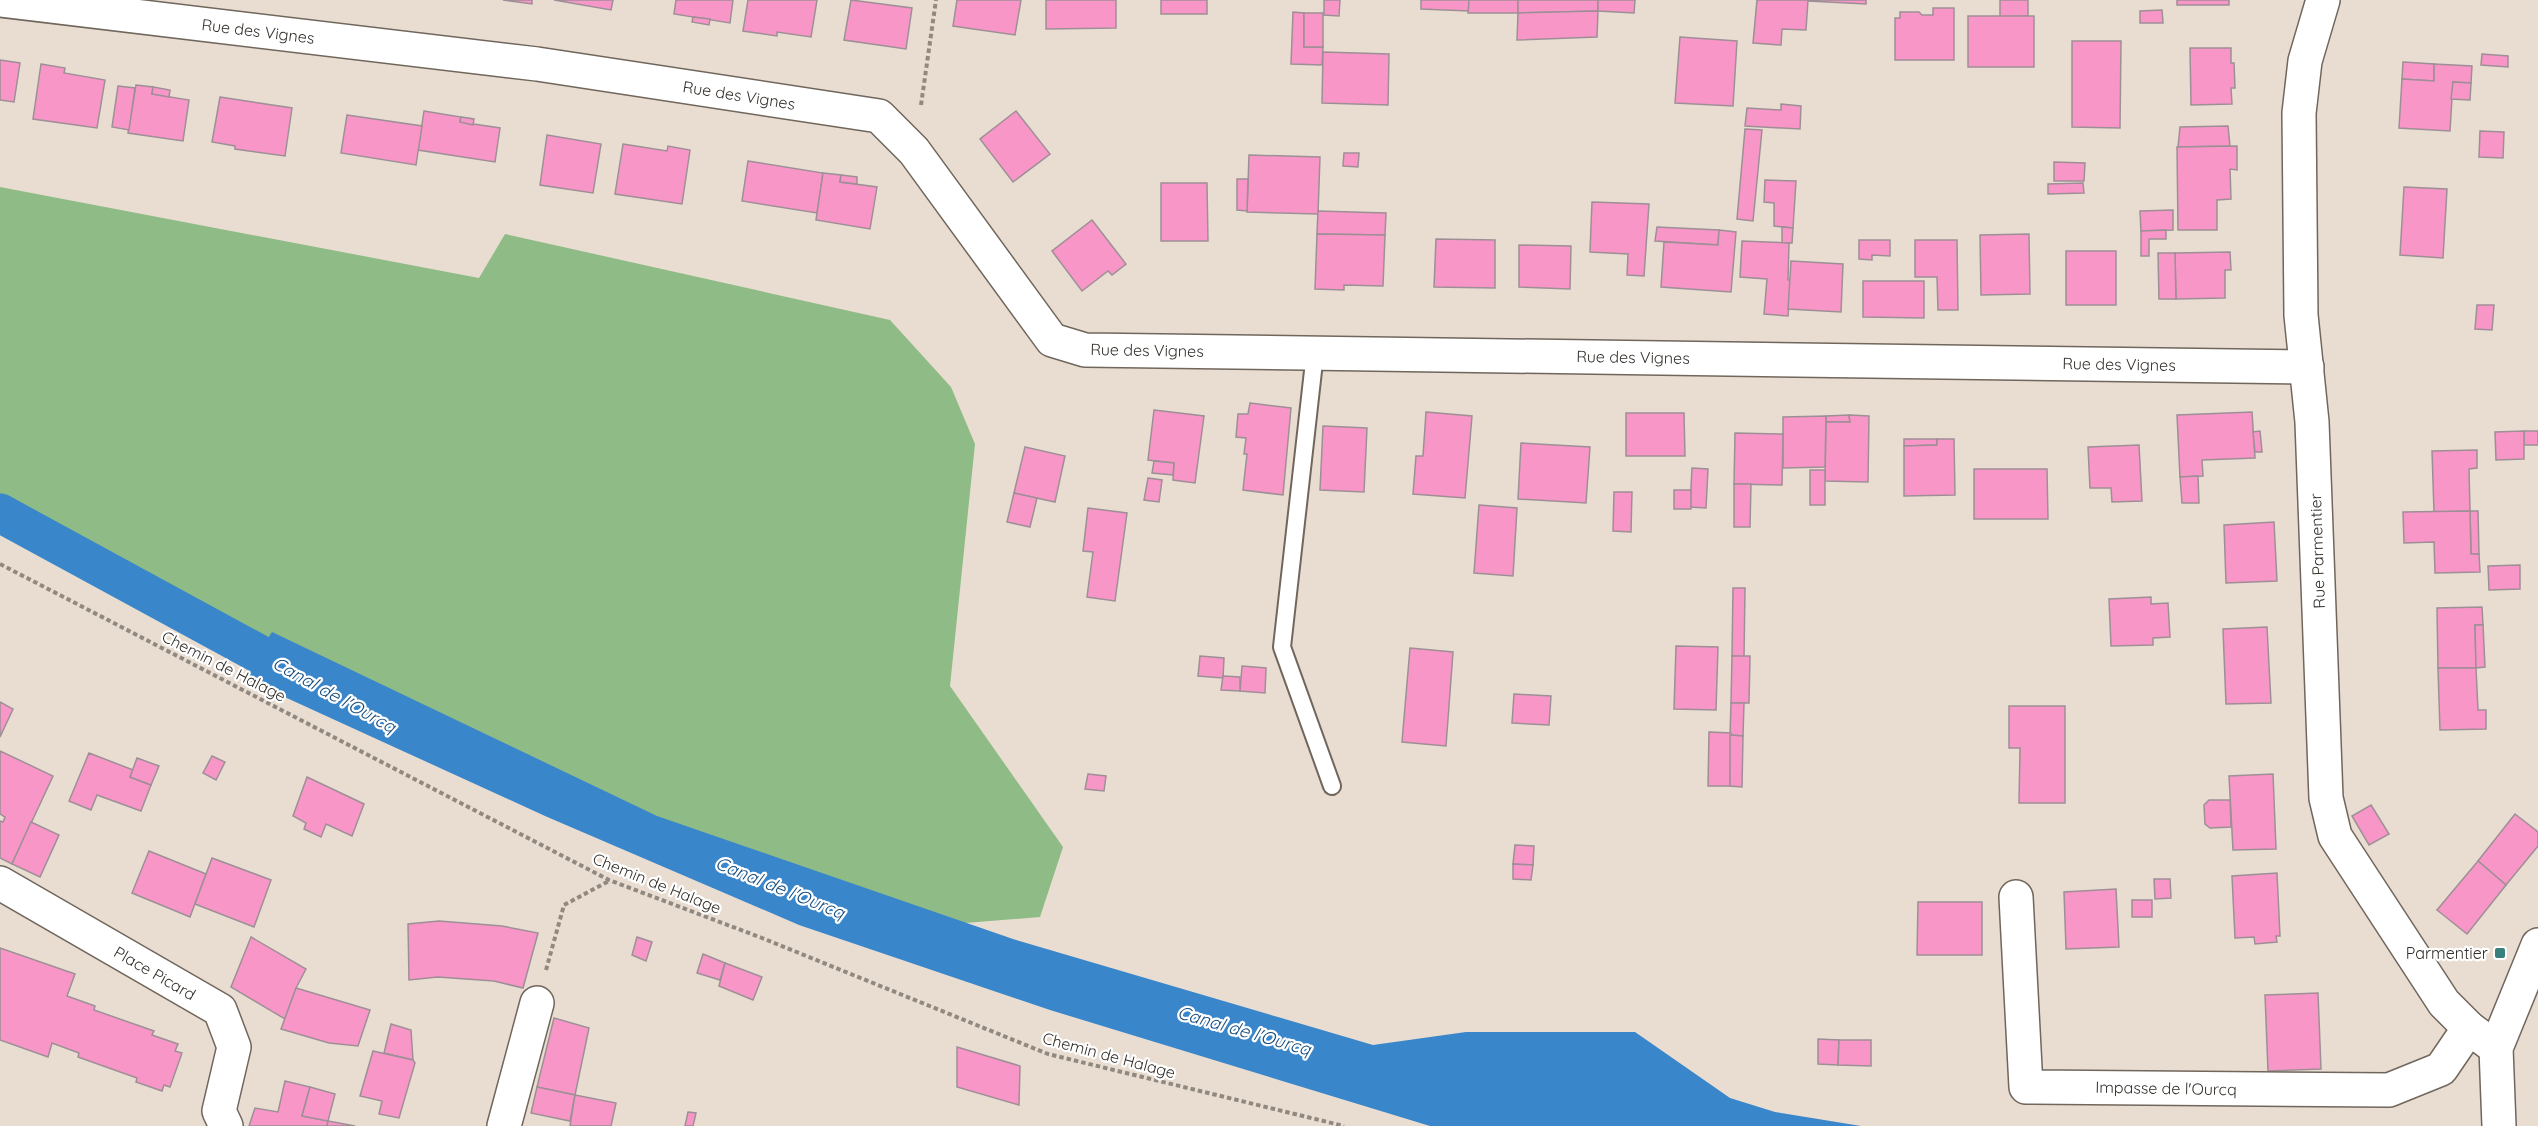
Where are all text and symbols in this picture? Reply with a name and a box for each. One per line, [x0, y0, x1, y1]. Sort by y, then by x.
street label: Rue des Vignes [200, 14, 316, 48]
street label: Rue des Vignes [681, 76, 797, 114]
street label: Rue des Vignes [1090, 339, 1204, 361]
street label: Rue des Vignes [1576, 346, 1690, 368]
street label: Rue des Vignes [2062, 353, 2176, 375]
street label: Rue Parmentier [2305, 493, 2329, 609]
street label: Chemin de Halage [159, 626, 289, 706]
water label: Canal de l'Ourcq [269, 651, 401, 738]
street label: Chemin de Halage [590, 848, 724, 918]
water label: Canal de l'Ourcq [712, 851, 849, 924]
street label: Place Picard [111, 942, 199, 1004]
place label: Parmentier [2406, 943, 2488, 963]
marker: Parmentier [2493, 946, 2507, 960]
water label: Canal de l'Ourcq [1175, 1001, 1314, 1061]
street label: Chemin de Halage [1040, 1028, 1178, 1082]
street label: Impasse de l'Ourcq [2095, 1077, 2237, 1099]

